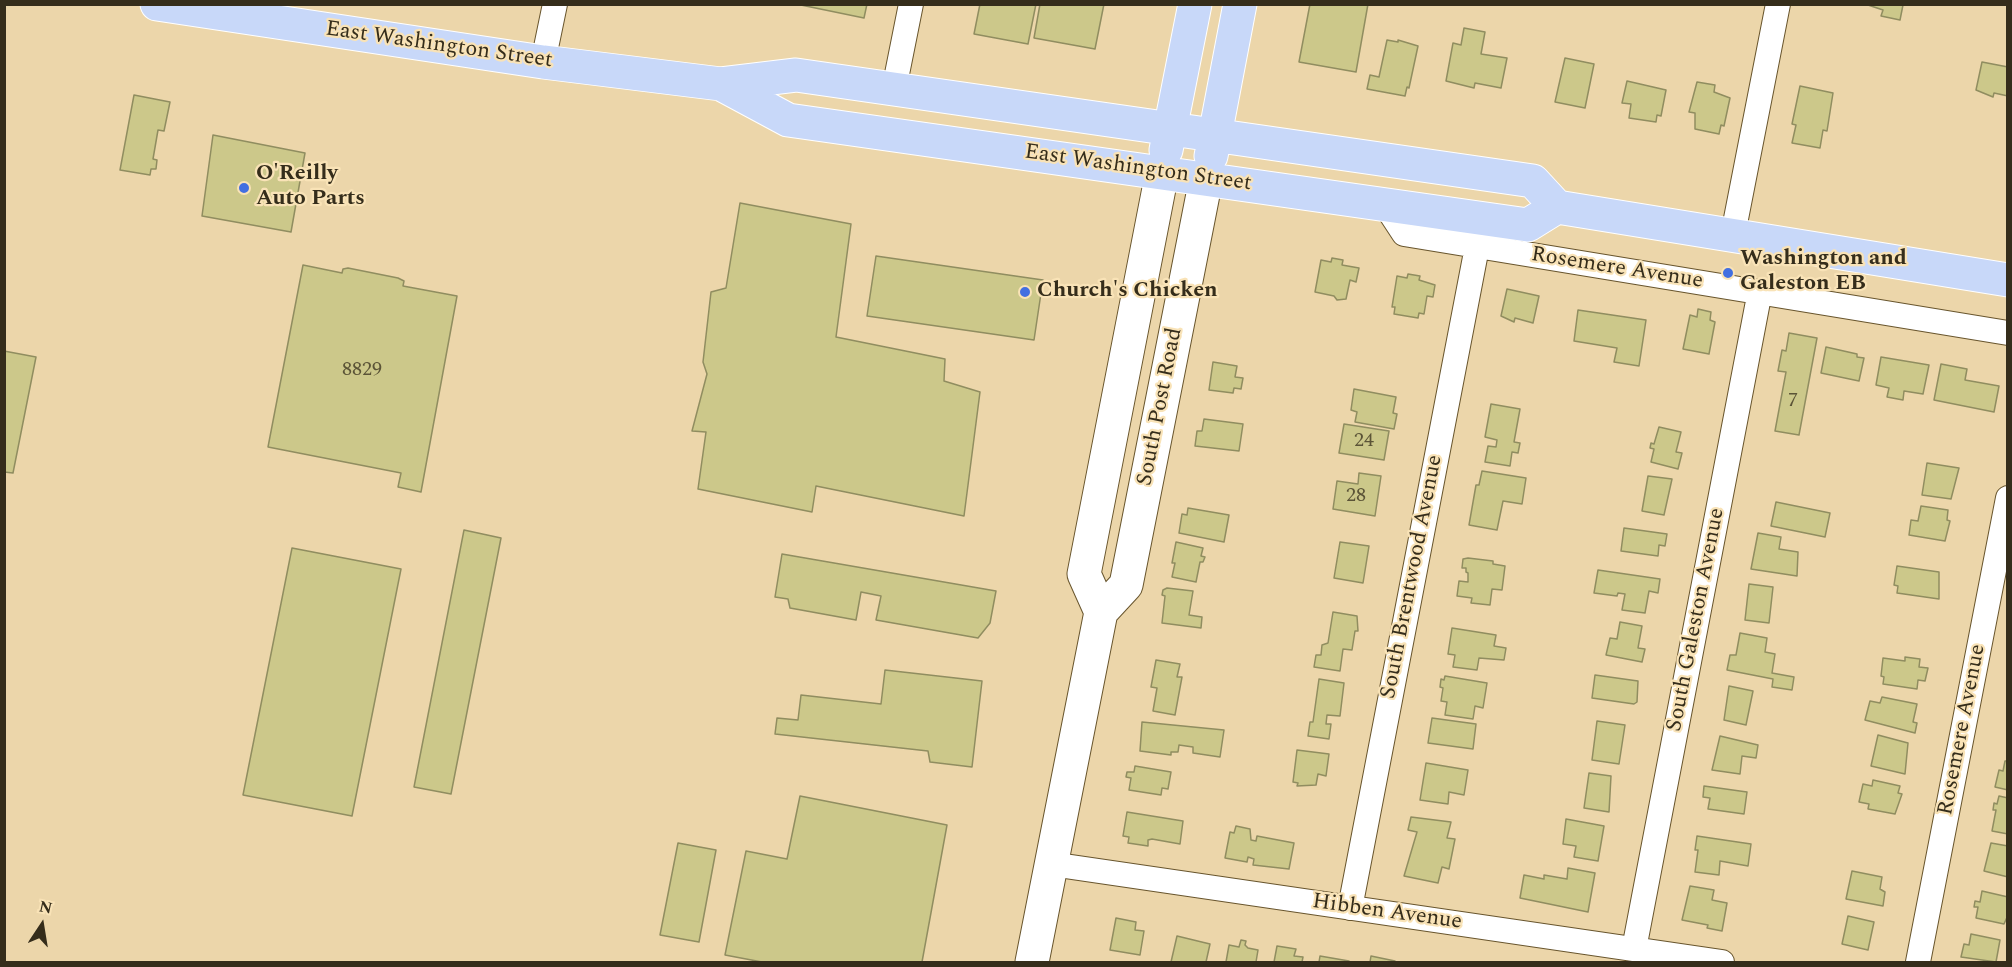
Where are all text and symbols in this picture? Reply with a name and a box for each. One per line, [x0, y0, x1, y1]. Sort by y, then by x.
street label: East Washington Street [324, 17, 554, 75]
street label: East Washington Street [1023, 140, 1253, 198]
place label: O'Reilly Auto Parts [256, 162, 365, 214]
marker: O'Reilly Auto Parts [237, 181, 251, 195]
street label: Rosemere Avenue [1529, 242, 1705, 296]
place label: Washington and Galeston EB [1740, 247, 1907, 298]
marker: Washington and Galeston EB [1721, 266, 1735, 280]
place label: Church's Chicken [1037, 279, 1218, 305]
marker: Church's Chicken [1018, 285, 1032, 299]
street label: South Post Road [1133, 326, 1189, 488]
house number: 8829 [342, 359, 382, 383]
house number: 7 [1788, 390, 1798, 414]
house number: 24 [1354, 430, 1374, 454]
street label: South Brentwood Avenue [1376, 453, 1450, 701]
house number: 28 [1346, 485, 1366, 509]
street label: South Galeston Avenue [1662, 506, 1732, 734]
street label: Rosemere Avenue [1933, 642, 1993, 818]
street label: Hibben Avenue [1310, 889, 1464, 937]
text: N [37, 894, 55, 920]
north arrow [12, 895, 72, 955]

